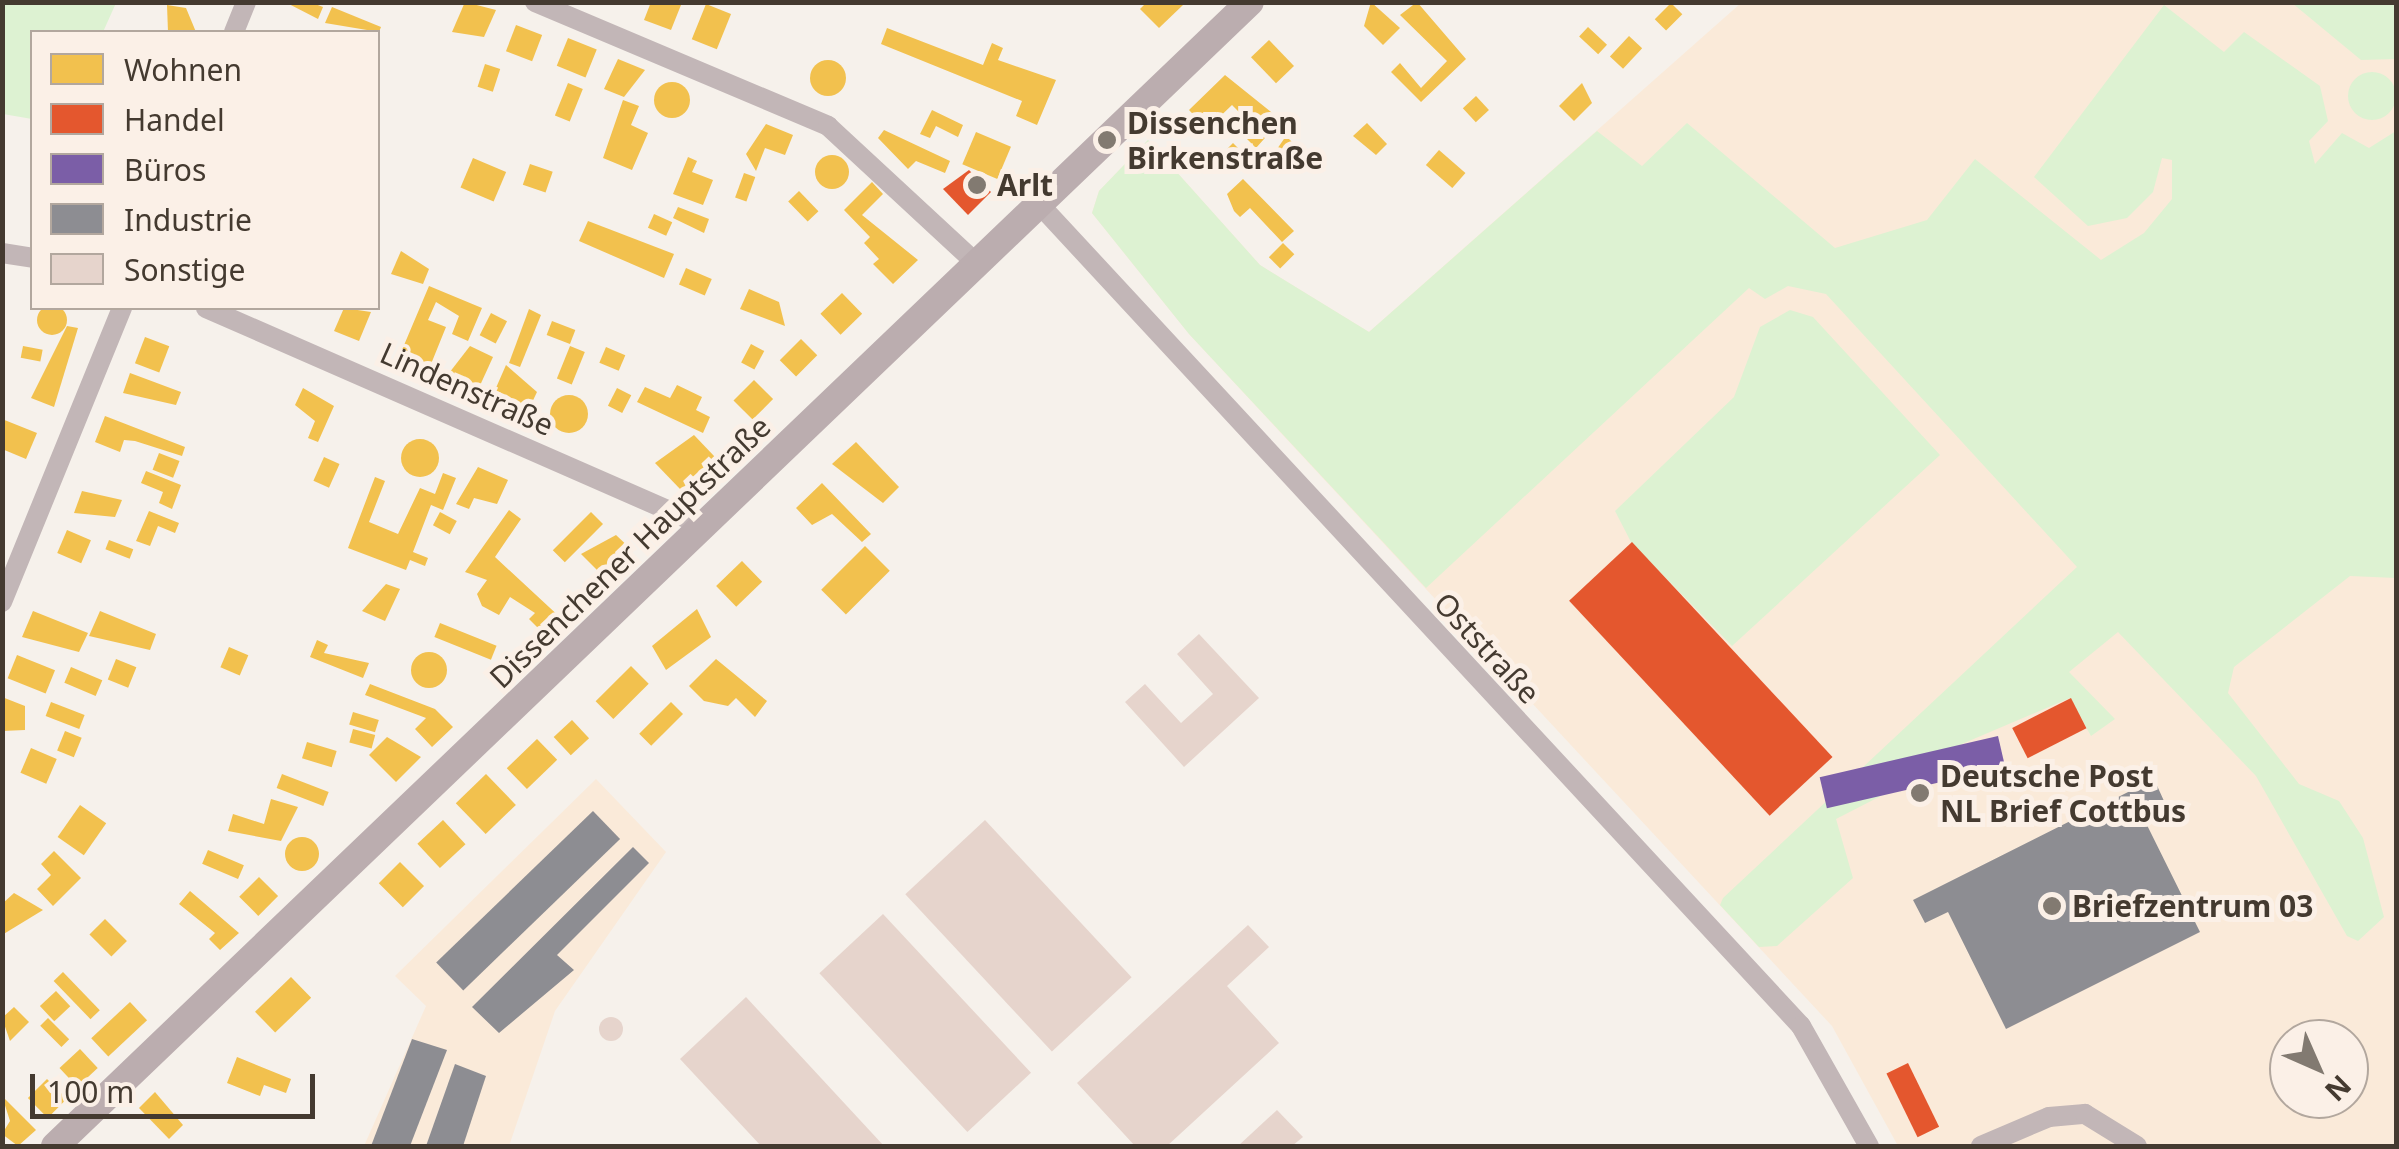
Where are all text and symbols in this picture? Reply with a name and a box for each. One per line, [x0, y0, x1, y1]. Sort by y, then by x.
legend [30, 30, 380, 310]
text: Wohnen [124, 49, 242, 90]
text: Handel [124, 99, 225, 140]
place label: Dissenchen Birkenstraße [1127, 105, 1323, 176]
marker: Dissenchen Birkenstraße [1096, 129, 1118, 151]
text: Büros [124, 149, 206, 190]
place label: Arlt [997, 167, 1053, 203]
marker: Arlt [966, 174, 988, 196]
text: Industrie [124, 199, 252, 240]
text: Sonstige [124, 249, 245, 290]
street label: Lindenstraße [375, 335, 559, 443]
street label: Dissenchener Hauptstraße [482, 408, 778, 696]
street label: Oststraße [1427, 585, 1547, 711]
place label: Deutsche Post NL Brief Cottbus [1940, 758, 2186, 828]
marker: Deutsche Post NL Brief Cottbus [1909, 782, 1931, 804]
place label: Briefzentrum 03 [2072, 888, 2313, 924]
marker: Briefzentrum 03 [2041, 895, 2063, 917]
north arrow [2269, 1019, 2369, 1119]
scale bar [35, 1054, 320, 1116]
text: N [2317, 1067, 2360, 1110]
text: 100 m [47, 1071, 134, 1112]

